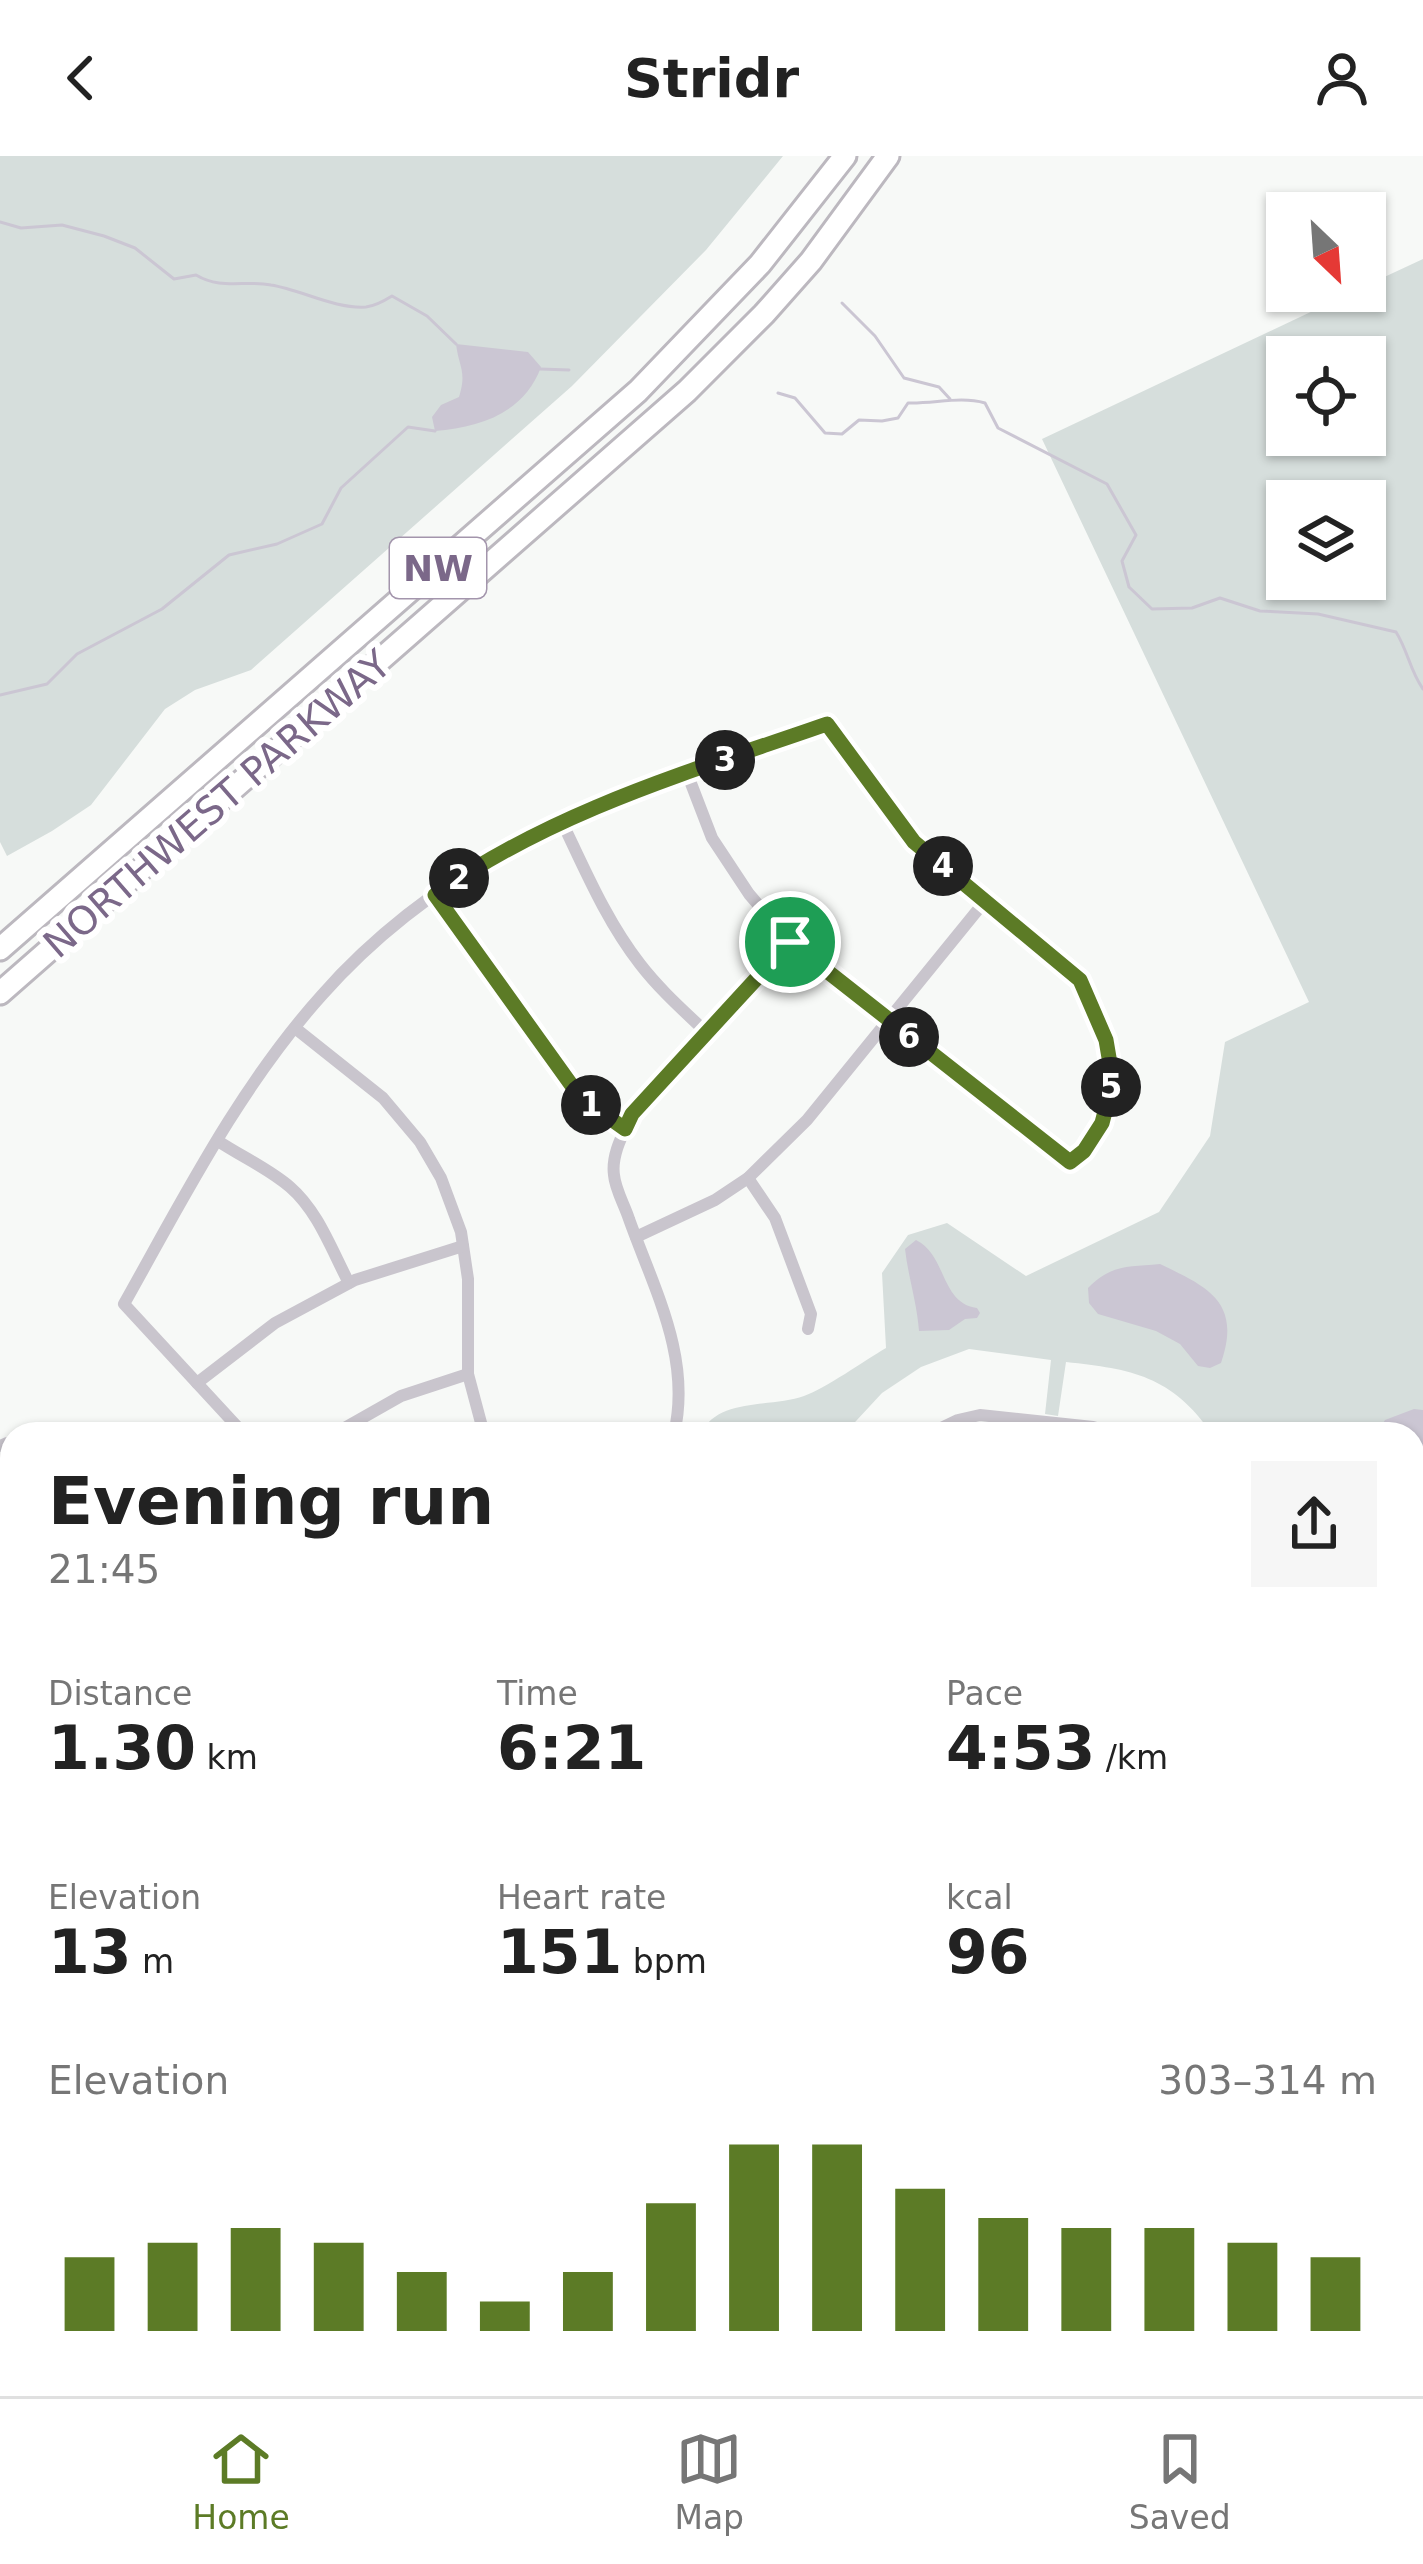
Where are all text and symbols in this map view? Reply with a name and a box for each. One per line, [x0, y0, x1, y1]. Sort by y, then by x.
icon: back [48, 45, 114, 111]
icon: person [1309, 45, 1375, 111]
text: Stridr [624, 47, 799, 110]
north arrow [1266, 192, 1386, 312]
map controls [1266, 192, 1386, 600]
button: locate [1266, 336, 1386, 456]
button: layers [1266, 480, 1386, 600]
road number: NW [390, 538, 486, 598]
street label: NORTHWEST PARKWAY [35, 641, 400, 967]
pin: 3 [695, 730, 755, 790]
text: 3 [714, 740, 736, 779]
pin: 4 [913, 836, 973, 896]
text: 4 [932, 846, 954, 885]
pin: 2 [429, 848, 489, 908]
text: 2 [448, 858, 470, 897]
pin [739, 891, 841, 993]
icon: arrive [757, 909, 823, 975]
pin: 6 [879, 1007, 939, 1067]
text: 6 [898, 1017, 920, 1056]
pin: 5 [1081, 1057, 1141, 1117]
text: 5 [1100, 1067, 1122, 1106]
pin: 1 [561, 1075, 621, 1135]
text: 1 [580, 1085, 602, 1124]
button: share [1251, 1461, 1377, 1587]
text: Evening run [48, 1463, 494, 1540]
text: 21:45 [48, 1547, 160, 1592]
text: Distance [48, 1674, 192, 1713]
text: Time [497, 1674, 578, 1713]
text: Pace [946, 1674, 1023, 1713]
text: 1.30 [48, 1713, 196, 1783]
text: 6:21 [497, 1713, 646, 1783]
text: 4:53 [946, 1713, 1095, 1783]
text: km [196, 1738, 258, 1777]
text: /km [1095, 1738, 1168, 1777]
text: Elevation [48, 1878, 201, 1917]
text: Heart rate [497, 1878, 666, 1917]
text: kcal [946, 1878, 1013, 1917]
text: 13 [48, 1917, 132, 1987]
text: 151 [497, 1917, 622, 1987]
text: 96 [946, 1917, 1030, 1987]
text: m [132, 1942, 174, 1981]
text: bpm [622, 1942, 707, 1981]
text: Elevation [48, 2058, 229, 2103]
text: 303–314 m [1158, 2058, 1377, 2103]
tab: Home [192, 2426, 290, 2537]
tab: Map [674, 2426, 744, 2537]
tab: Saved [1129, 2426, 1231, 2537]

